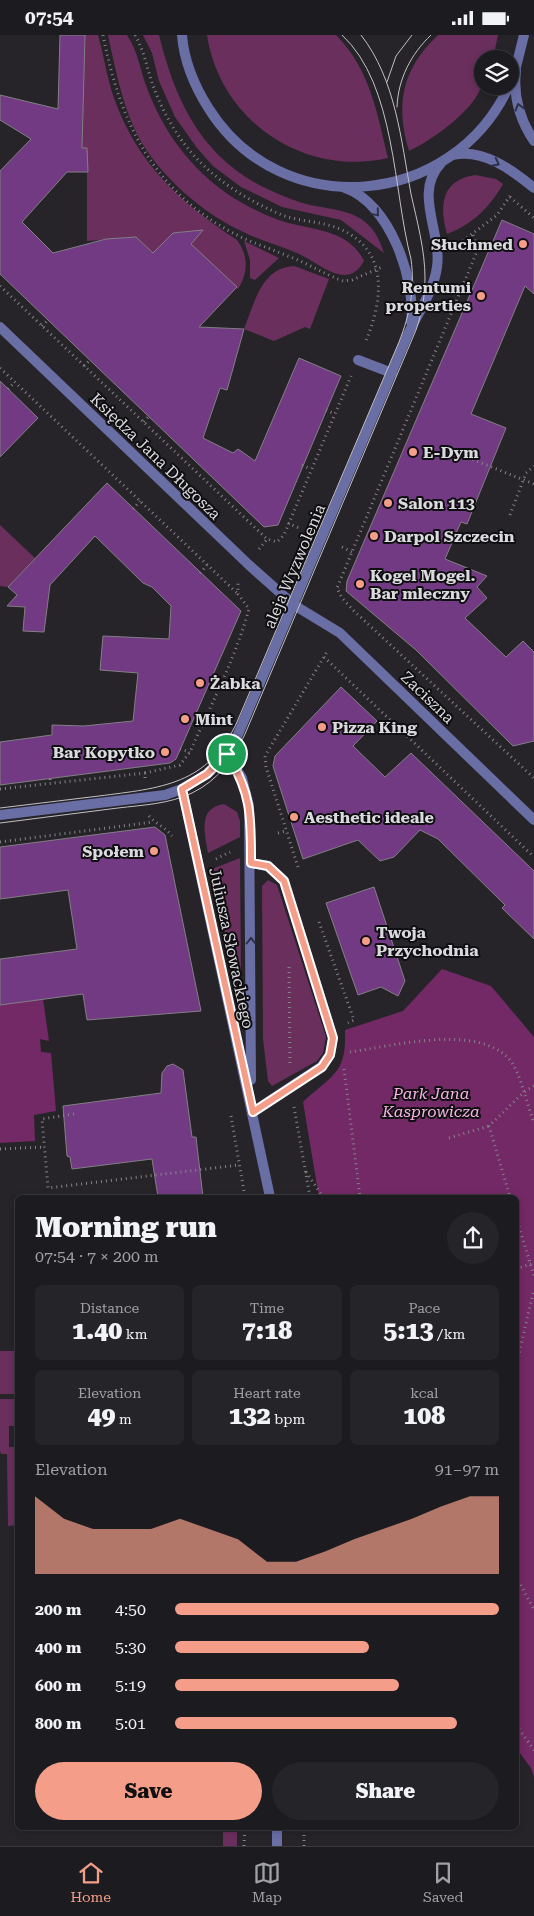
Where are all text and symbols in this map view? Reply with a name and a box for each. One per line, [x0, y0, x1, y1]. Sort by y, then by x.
text: 07:54 [25, 6, 74, 29]
map controls [474, 50, 519, 95]
button: layers [474, 50, 519, 95]
one-way arrow [514, 104, 524, 112]
one-way arrow [491, 157, 500, 167]
one-way arrow [370, 207, 379, 216]
place label: Słuchmed [431, 235, 513, 254]
marker: Słuchmed [517, 238, 529, 250]
place label: Rentumi properties [386, 278, 472, 315]
marker: Rentumi properties [475, 290, 487, 302]
street label: Księdza Jana Długosza [87, 389, 225, 524]
place label: E-Dym [423, 443, 479, 462]
marker: E-Dym [407, 446, 419, 458]
place label: Salon 113 [398, 494, 475, 513]
marker: Salon 113 [382, 497, 394, 509]
street label: aleja Wyzwolenia [260, 501, 329, 631]
place label: Darpol Szczecin [384, 527, 515, 546]
marker: Darpol Szczecin [368, 530, 380, 542]
place label: Kogel Mogel. Bar mleczny [370, 566, 475, 603]
marker: Kogel Mogel. Bar mleczny [354, 578, 366, 590]
street label: Zaciszna [397, 667, 458, 728]
place label: Żabka [210, 674, 261, 693]
marker: Żabka [194, 677, 206, 689]
place label: Mint [195, 710, 234, 729]
marker: Mint [179, 713, 191, 725]
place label: Pizza King [332, 718, 417, 737]
marker: Pizza King [316, 721, 328, 733]
pin [206, 733, 248, 775]
icon: arrive [213, 740, 241, 768]
place label: Bar Kopytko [53, 743, 155, 762]
marker: Bar Kopytko [159, 746, 171, 758]
place label: Aesthetic ideale [304, 808, 434, 827]
marker: Aesthetic ideale [288, 811, 300, 823]
place label: Społem [82, 842, 145, 861]
marker: Społem [148, 845, 160, 857]
street label: Juliusza Słowackiego [205, 866, 258, 1030]
place label: Twoja Przychodnia [376, 923, 479, 960]
marker: Twoja Przychodnia [360, 935, 372, 947]
one-way arrow [246, 937, 256, 944]
park label: Park Jana Kasprowicza [381, 1084, 480, 1121]
text: Morning run [35, 1211, 217, 1244]
button: share [447, 1212, 499, 1264]
text: 07:54 · 7 × 200 m [35, 1247, 159, 1266]
text: Distance [80, 1300, 139, 1316]
text: Time [250, 1300, 284, 1316]
text: Pace [409, 1300, 440, 1316]
text: 1.40 [72, 1316, 122, 1345]
text: 7:18 [242, 1316, 292, 1345]
text: 5:13 [383, 1316, 434, 1345]
text: km [122, 1326, 147, 1342]
text: /km [434, 1326, 465, 1342]
text: Elevation [78, 1385, 141, 1401]
text: Heart rate [233, 1385, 301, 1401]
text: kcal [410, 1385, 438, 1401]
text: 49 [88, 1401, 116, 1430]
text: 132 [229, 1401, 271, 1430]
text: 108 [403, 1401, 445, 1430]
text: m [116, 1411, 132, 1427]
text: bpm [271, 1411, 305, 1427]
text: Elevation [35, 1460, 108, 1479]
text: 91–97 m [435, 1460, 499, 1479]
text: 200 m [35, 1600, 81, 1619]
text: 4:50 [115, 1600, 146, 1619]
text: 400 m [35, 1638, 81, 1657]
text: 5:30 [115, 1638, 146, 1657]
text: 600 m [35, 1676, 81, 1695]
text: 5:19 [115, 1676, 146, 1695]
text: 800 m [35, 1714, 81, 1733]
text: 5:01 [115, 1714, 146, 1733]
button: Save [35, 1762, 262, 1820]
button: Share [272, 1762, 499, 1820]
tab: Home [70, 1859, 111, 1905]
tab: Map [252, 1859, 282, 1905]
tab: Saved [423, 1859, 464, 1905]

